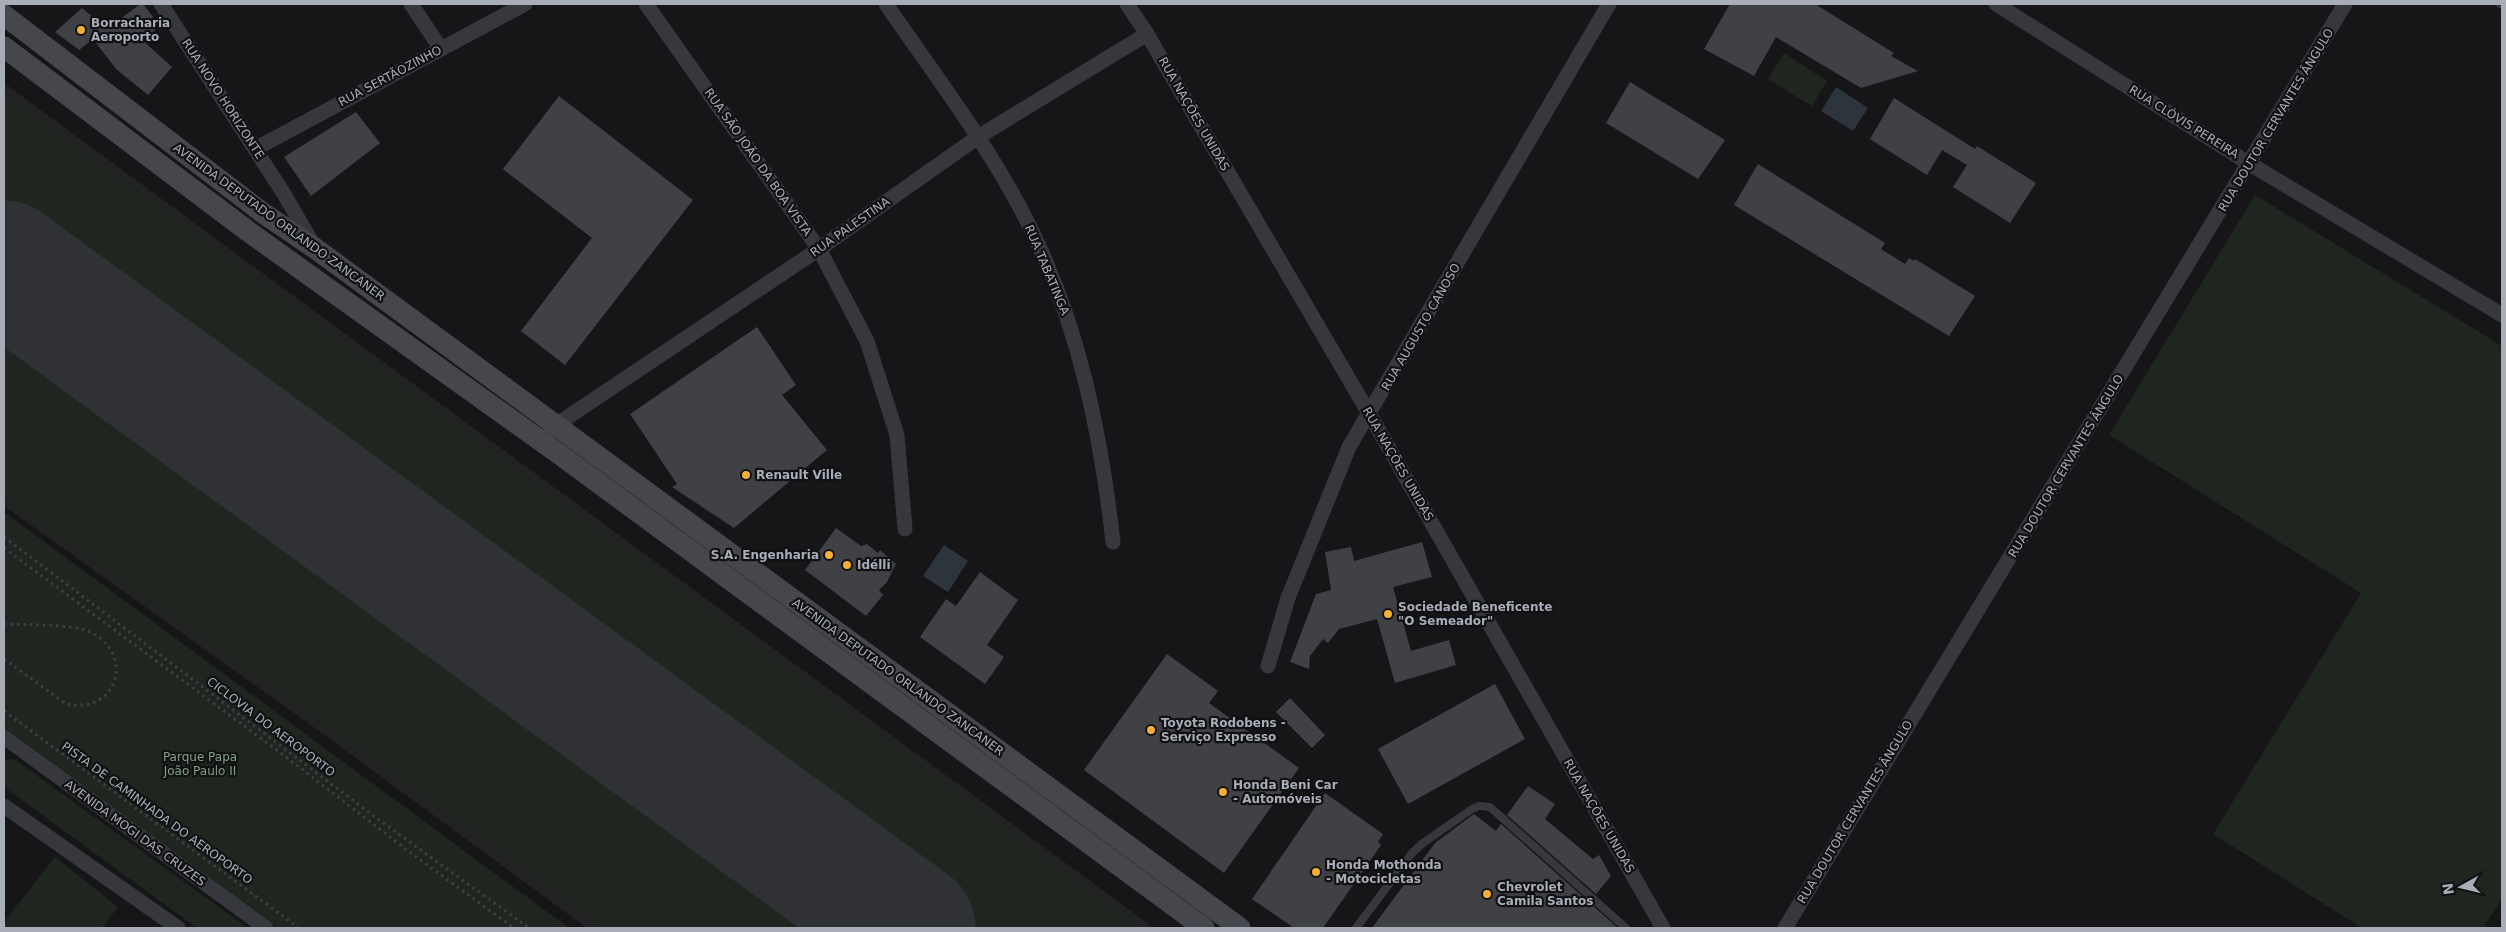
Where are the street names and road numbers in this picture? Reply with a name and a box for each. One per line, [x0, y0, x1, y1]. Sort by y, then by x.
street label: RUA DOUTOR CERVANTES ÂNGULO [2215, 25, 2336, 214]
street label: RUA NOVO HORIZONTE [179, 36, 267, 162]
street label: RUA SERTÃOZINHO [336, 42, 444, 109]
street label: RUA NAÇÕES UNIDAS [1156, 54, 1233, 173]
street label: RUA CLÓVIS PEREIRA [2127, 82, 2243, 162]
street label: RUA SÃO JOÃO DA BOA VISTA [702, 85, 816, 239]
street label: AVENIDA DEPUTADO ORLANDO ZANCANER [170, 140, 388, 304]
street label: RUA PALESTINA [808, 194, 893, 260]
street label: RUA TABATINGA [1022, 223, 1073, 318]
street label: RUA AUGUSTO CANOSO [1379, 261, 1463, 393]
street label: RUA DOUTOR CERVANTES ÂNGULO [2005, 371, 2126, 560]
street label: RUA NAÇÕES UNIDAS [1360, 404, 1437, 523]
street label: AVENIDA DEPUTADO ORLANDO ZANCANER [789, 595, 1007, 759]
street label: CICLOVIA DO AEROPORTO [204, 674, 338, 780]
street label: RUA DOUTOR CERVANTES ÂNGULO [1794, 717, 1915, 906]
street label: PISTA DE CAMINHADA DO AEROPORTO [59, 739, 255, 887]
street label: RUA NAÇÕES UNIDAS [1561, 756, 1638, 875]
street label: AVENIDA MOGI DAS CRUZES [62, 777, 208, 889]

